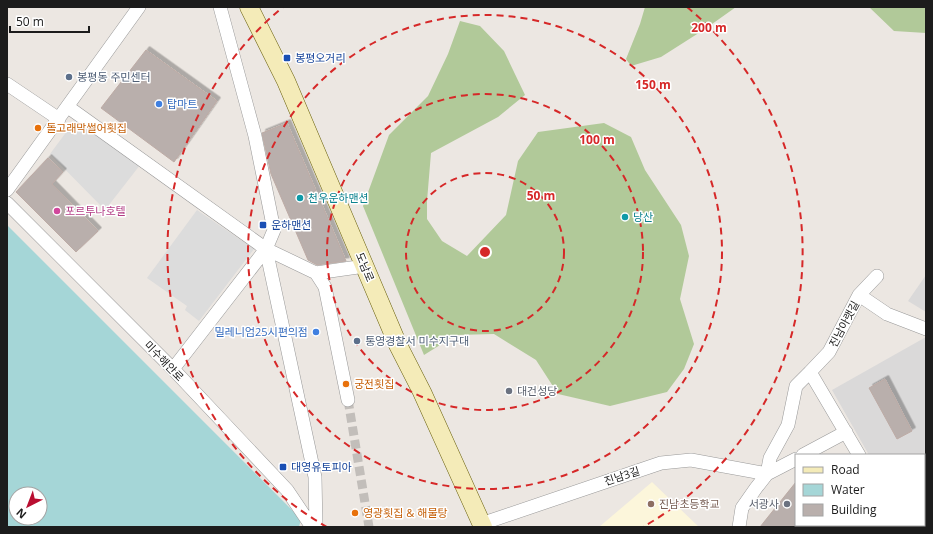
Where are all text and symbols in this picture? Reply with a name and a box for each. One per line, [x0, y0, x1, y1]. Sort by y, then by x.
scale bar [10, 8, 89, 34]
text: 50 m [16, 13, 44, 30]
text: 200 m [691, 19, 727, 36]
place label: 봉평오거리 [295, 50, 346, 65]
marker: 봉평오거리 [282, 53, 292, 63]
place label: 봉평동 주민센터 [77, 69, 151, 84]
marker: 봉평동 주민센터 [64, 72, 74, 82]
text: 150 m [635, 76, 671, 93]
place label: 탑마트 [167, 96, 197, 111]
marker: 탑마트 [154, 99, 164, 109]
place label: 돌고래막썰어횟집 [46, 120, 127, 135]
marker: 돌고래막썰어횟집 [33, 123, 43, 133]
text: 100 m [579, 131, 615, 148]
text: 50 m [527, 187, 555, 204]
place label: 천우운하맨션 [308, 190, 369, 205]
marker: 천우운하맨션 [295, 193, 305, 203]
place label: 포르투나호텔 [65, 203, 126, 218]
marker: 포르투나호텔 [52, 206, 62, 216]
place label: 당산 [633, 209, 653, 224]
marker: 당산 [620, 212, 630, 222]
place label: 운하맨션 [271, 217, 311, 232]
marker: 운하맨션 [258, 220, 268, 230]
centre of rings [478, 245, 492, 259]
street label: 도남로 [353, 250, 378, 284]
street label: 진남아랫길 [825, 298, 862, 350]
place label: 밀레니엄25시편의점 [214, 324, 308, 339]
marker: 밀레니엄25시편의점 [311, 327, 321, 337]
place label: 통영경찰서 미수지구대 [365, 333, 469, 348]
marker: 통영경찰서 미수지구대 [352, 336, 362, 346]
street label: 미수해안로 [141, 337, 187, 384]
place label: 궁전횟집 [354, 376, 394, 391]
marker: 궁전횟집 [341, 379, 351, 389]
place label: 대건성당 [517, 383, 557, 398]
marker: 대건성당 [504, 386, 514, 396]
legend [795, 454, 925, 526]
place label: 대영유토피아 [291, 459, 352, 474]
text: Road [831, 461, 860, 478]
marker: 대영유토피아 [278, 462, 288, 472]
street label: 진남3길 [602, 463, 642, 488]
text: Water [831, 481, 865, 498]
north arrow [8, 486, 48, 526]
place label: 진남초등학교 [659, 496, 720, 511]
place label: 서광사 [749, 496, 779, 511]
marker: 진남초등학교 [646, 499, 656, 509]
marker: 서광사 [782, 499, 792, 509]
text: Building [831, 501, 877, 518]
text: N [13, 505, 29, 522]
place label: 영광횟집 & 해물탕 [363, 505, 448, 520]
marker: 영광횟집 & 해물탕 [350, 508, 360, 518]

